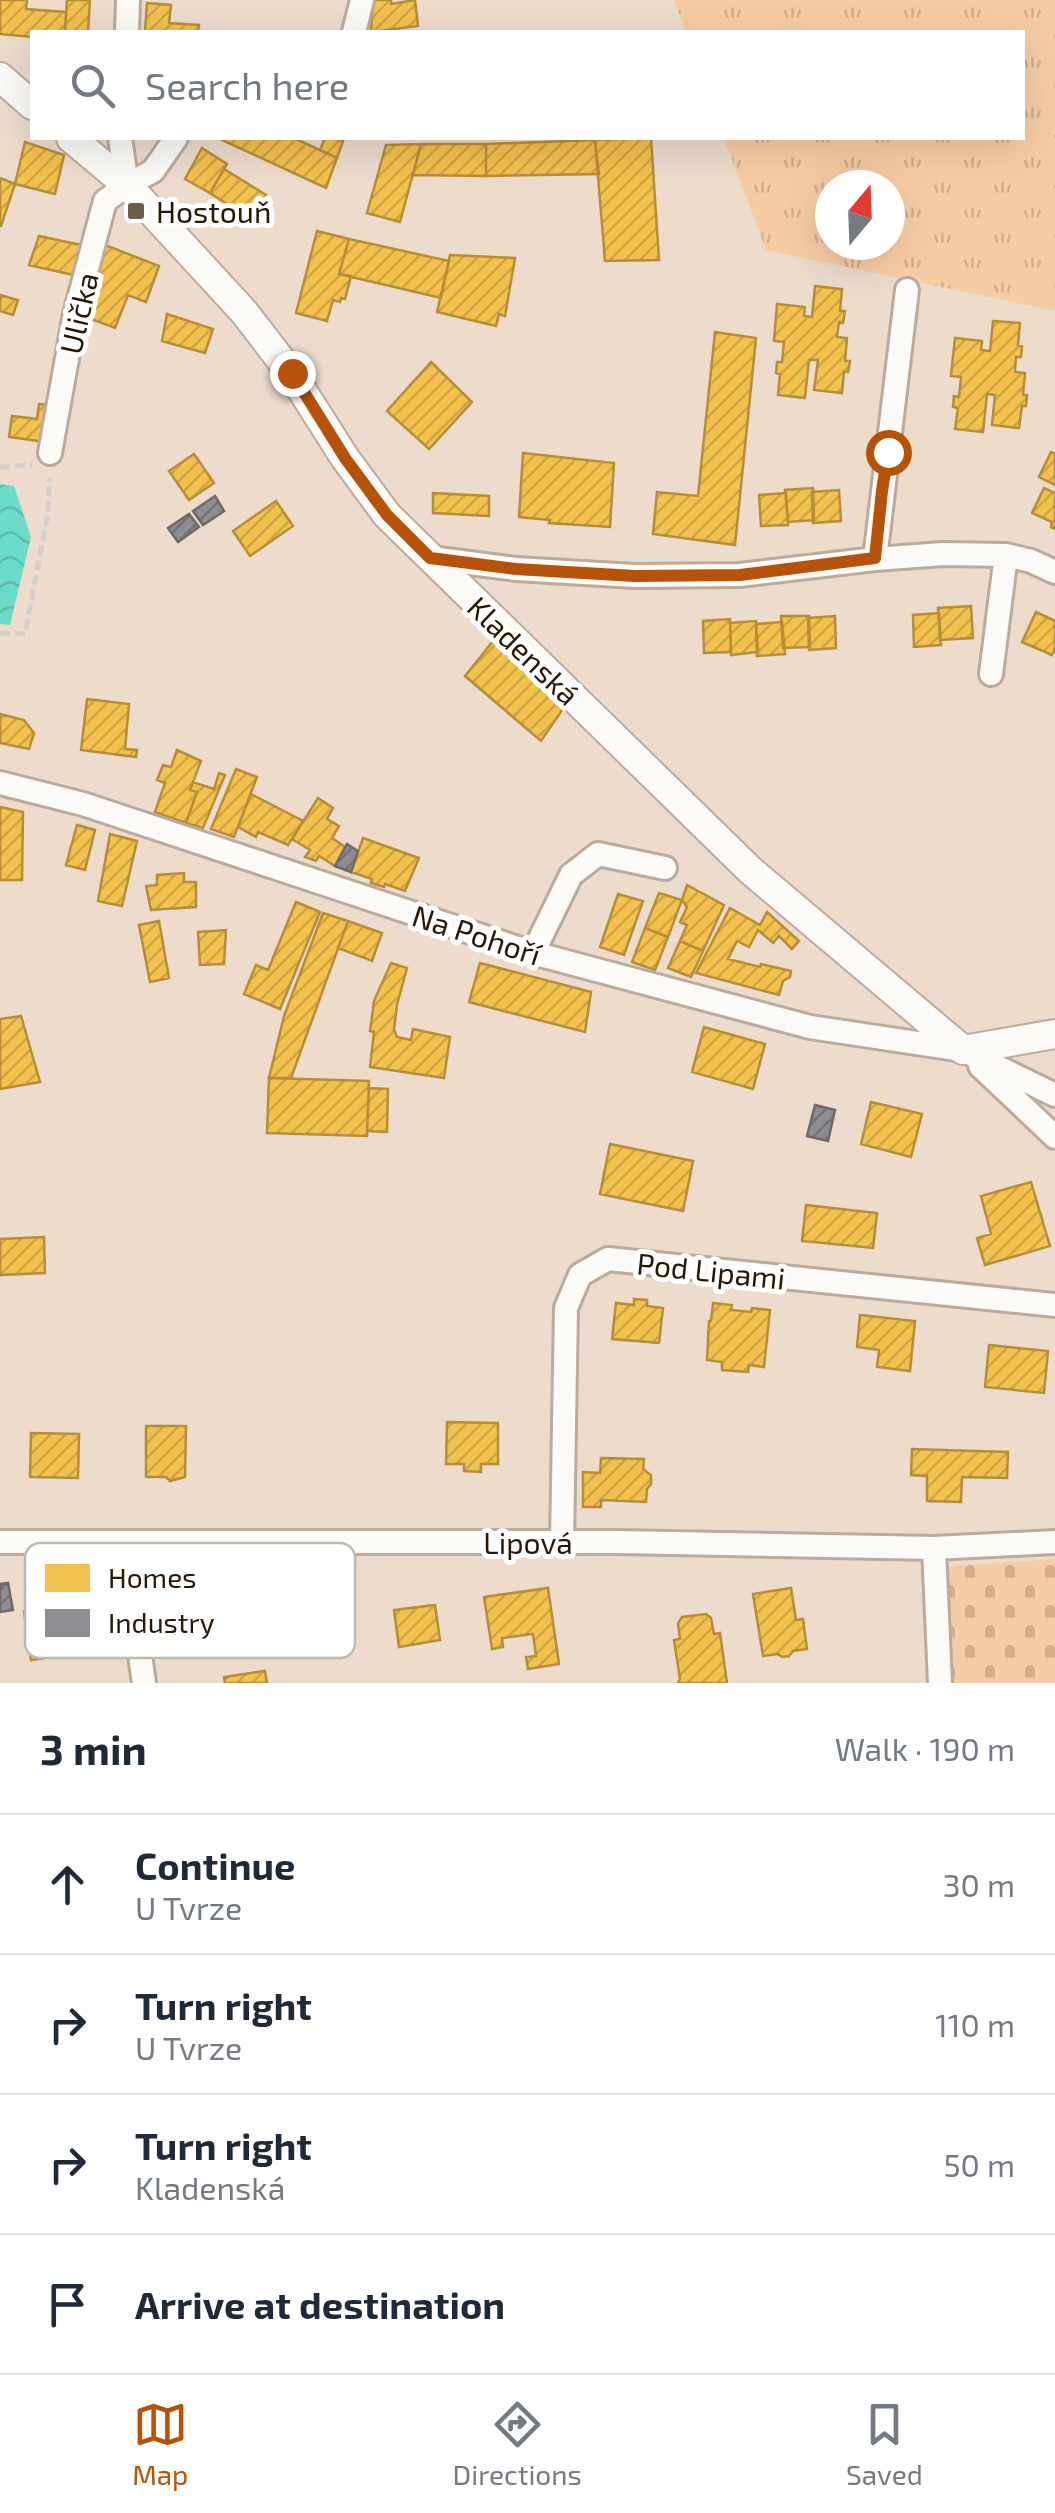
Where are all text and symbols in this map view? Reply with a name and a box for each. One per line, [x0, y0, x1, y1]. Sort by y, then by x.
search box [30, 30, 1025, 140]
icon: search [65, 58, 120, 113]
text: Search here [145, 62, 349, 108]
north arrow [815, 170, 905, 260]
place label: Hostouň [156, 193, 271, 229]
marker: Hostouň [125, 200, 147, 222]
street label: Ulička [51, 269, 105, 357]
route end [270, 351, 316, 397]
route start [866, 430, 912, 476]
street label: Kladenská [461, 588, 587, 712]
street label: Na Pohoří [408, 896, 547, 972]
street label: Pod Lipami [635, 1244, 787, 1296]
street label: Lipová [483, 1524, 573, 1560]
legend [25, 1543, 355, 1658]
text: Homes [108, 1560, 196, 1594]
text: Industry [108, 1605, 215, 1639]
text: 3 min [40, 1723, 147, 1773]
text: Walk · 190 m [835, 1729, 1015, 1767]
text: Continue [135, 1842, 295, 1888]
icon: ahead [40, 1857, 95, 1912]
text: 30 m [943, 1865, 1015, 1903]
text: U Tvrze [135, 1888, 242, 1926]
text: Turn right [135, 1982, 312, 2028]
icon: right [40, 1997, 95, 2052]
text: 110 m [935, 2005, 1015, 2043]
text: U Tvrze [135, 2028, 242, 2066]
text: Turn right [135, 2122, 312, 2168]
icon: right [40, 2137, 95, 2192]
text: 50 m [943, 2145, 1015, 2183]
text: Kladenská [135, 2168, 285, 2206]
icon: arrive [40, 2277, 95, 2332]
text: Arrive at destination [135, 2281, 505, 2327]
tab: Map [132, 2397, 188, 2491]
tab: Directions [453, 2397, 582, 2491]
tab: Saved [846, 2397, 923, 2491]

